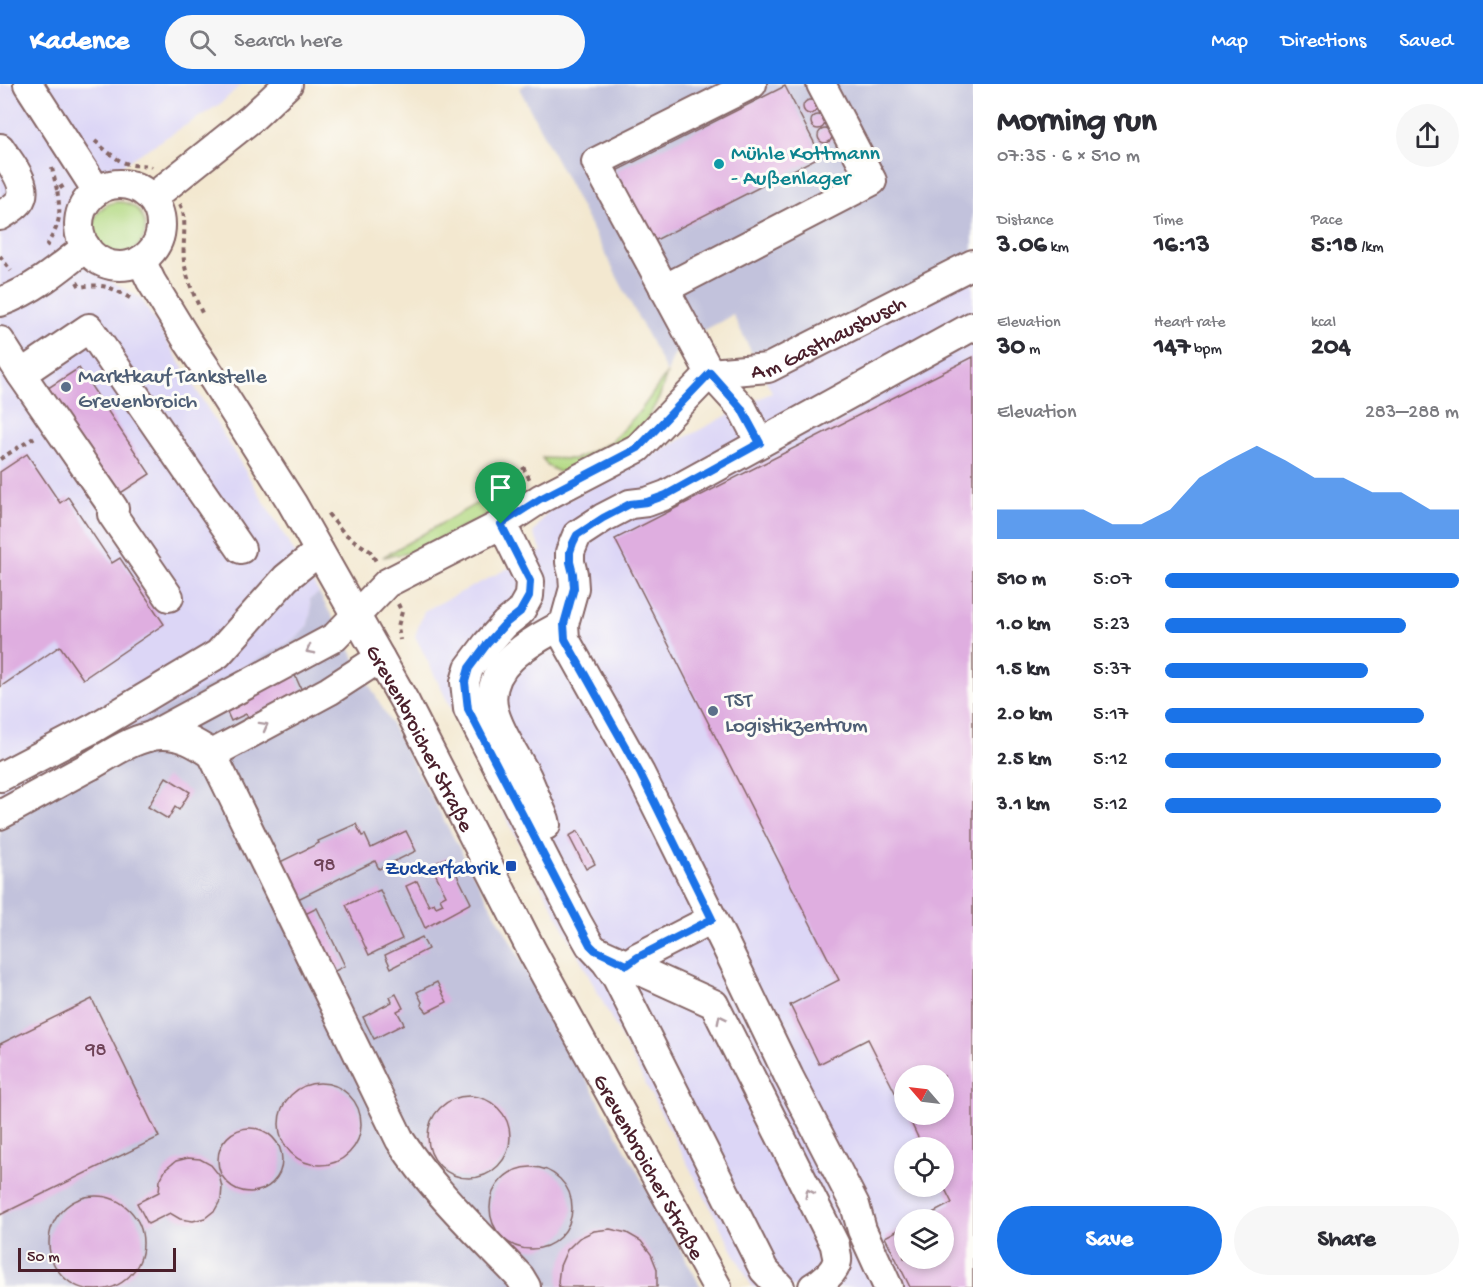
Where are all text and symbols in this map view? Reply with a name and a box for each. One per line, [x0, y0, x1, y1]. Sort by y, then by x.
search box [165, 15, 585, 69]
text: Kadence [30, 26, 129, 59]
icon: search [186, 26, 219, 59]
text: Search here [234, 29, 342, 55]
text: Map [1211, 30, 1248, 55]
text: Directions [1281, 30, 1366, 55]
text: Saved [1399, 30, 1453, 55]
text: Morning run [997, 104, 1157, 142]
button: share [1396, 104, 1459, 167]
place label: Mühle Kottmann - Außenlager [731, 142, 881, 193]
text: 07:35 · 6 × 510 m [997, 146, 1140, 169]
marker: Mühle Kottmann - Außenlager [712, 157, 726, 171]
text: Distance [997, 212, 1054, 231]
text: Time [1154, 212, 1183, 231]
text: Pace [1311, 212, 1342, 231]
text: 3.06 [997, 231, 1047, 262]
text: 16:13 [1154, 231, 1210, 262]
text: 5:18 [1311, 231, 1358, 262]
text: km [1047, 239, 1069, 258]
text: /km [1358, 239, 1384, 258]
street label: Am Gasthausbusch [750, 291, 911, 386]
text: Elevation [997, 314, 1061, 333]
text: Heart rate [1154, 314, 1226, 333]
text: kcal [1311, 314, 1336, 333]
text: 30 [997, 333, 1025, 364]
text: 147 [1154, 333, 1190, 364]
text: 204 [1311, 333, 1351, 364]
text: m [1025, 341, 1040, 360]
text: bpm [1190, 341, 1222, 360]
place label: Marktkauf Tankstelle Grevenbroich [78, 365, 267, 416]
marker: Marktkauf Tankstelle Grevenbroich [59, 380, 73, 394]
text: Elevation [997, 402, 1077, 425]
text: 283–288 m [1365, 402, 1459, 425]
pin [475, 462, 526, 524]
icon: arrive [484, 471, 517, 504]
text: 510 m [997, 569, 1046, 592]
text: 5:07 [1093, 569, 1132, 592]
text: 1.0 km [997, 614, 1051, 637]
text: 5:23 [1093, 614, 1130, 637]
street label: Grevenbroicher Straße [358, 641, 478, 838]
one-way arrow [305, 643, 316, 654]
text: 1.5 km [997, 659, 1050, 682]
text: 5:37 [1093, 659, 1131, 682]
place label: TST Logistikzentrum [723, 689, 868, 740]
marker: TST Logistikzentrum [706, 704, 720, 718]
text: 2.0 km [997, 704, 1052, 727]
text: 5:17 [1093, 704, 1128, 727]
one-way arrow [257, 722, 268, 733]
text: 2.5 km [997, 749, 1051, 772]
text: 5:12 [1093, 749, 1128, 772]
text: 3.1 km [997, 794, 1050, 817]
text: 5:12 [1093, 794, 1128, 817]
house number: 98 [314, 855, 336, 878]
place label: Zuckerfabrik [385, 857, 501, 883]
marker: Zuckerfabrik [504, 859, 518, 873]
one-way arrow [717, 1014, 729, 1025]
house number: 98 [85, 1040, 107, 1063]
north arrow [894, 1065, 954, 1125]
map controls [894, 1065, 954, 1269]
street label: Grevenbroicher Straße [585, 1071, 709, 1266]
button: locate [894, 1137, 954, 1197]
one-way arrow [804, 1188, 816, 1199]
button: Save [997, 1206, 1222, 1275]
button: Share [1234, 1206, 1459, 1275]
button: layers [894, 1209, 954, 1269]
scale bar [18, 1245, 176, 1272]
text: 50 m [27, 1249, 60, 1268]

